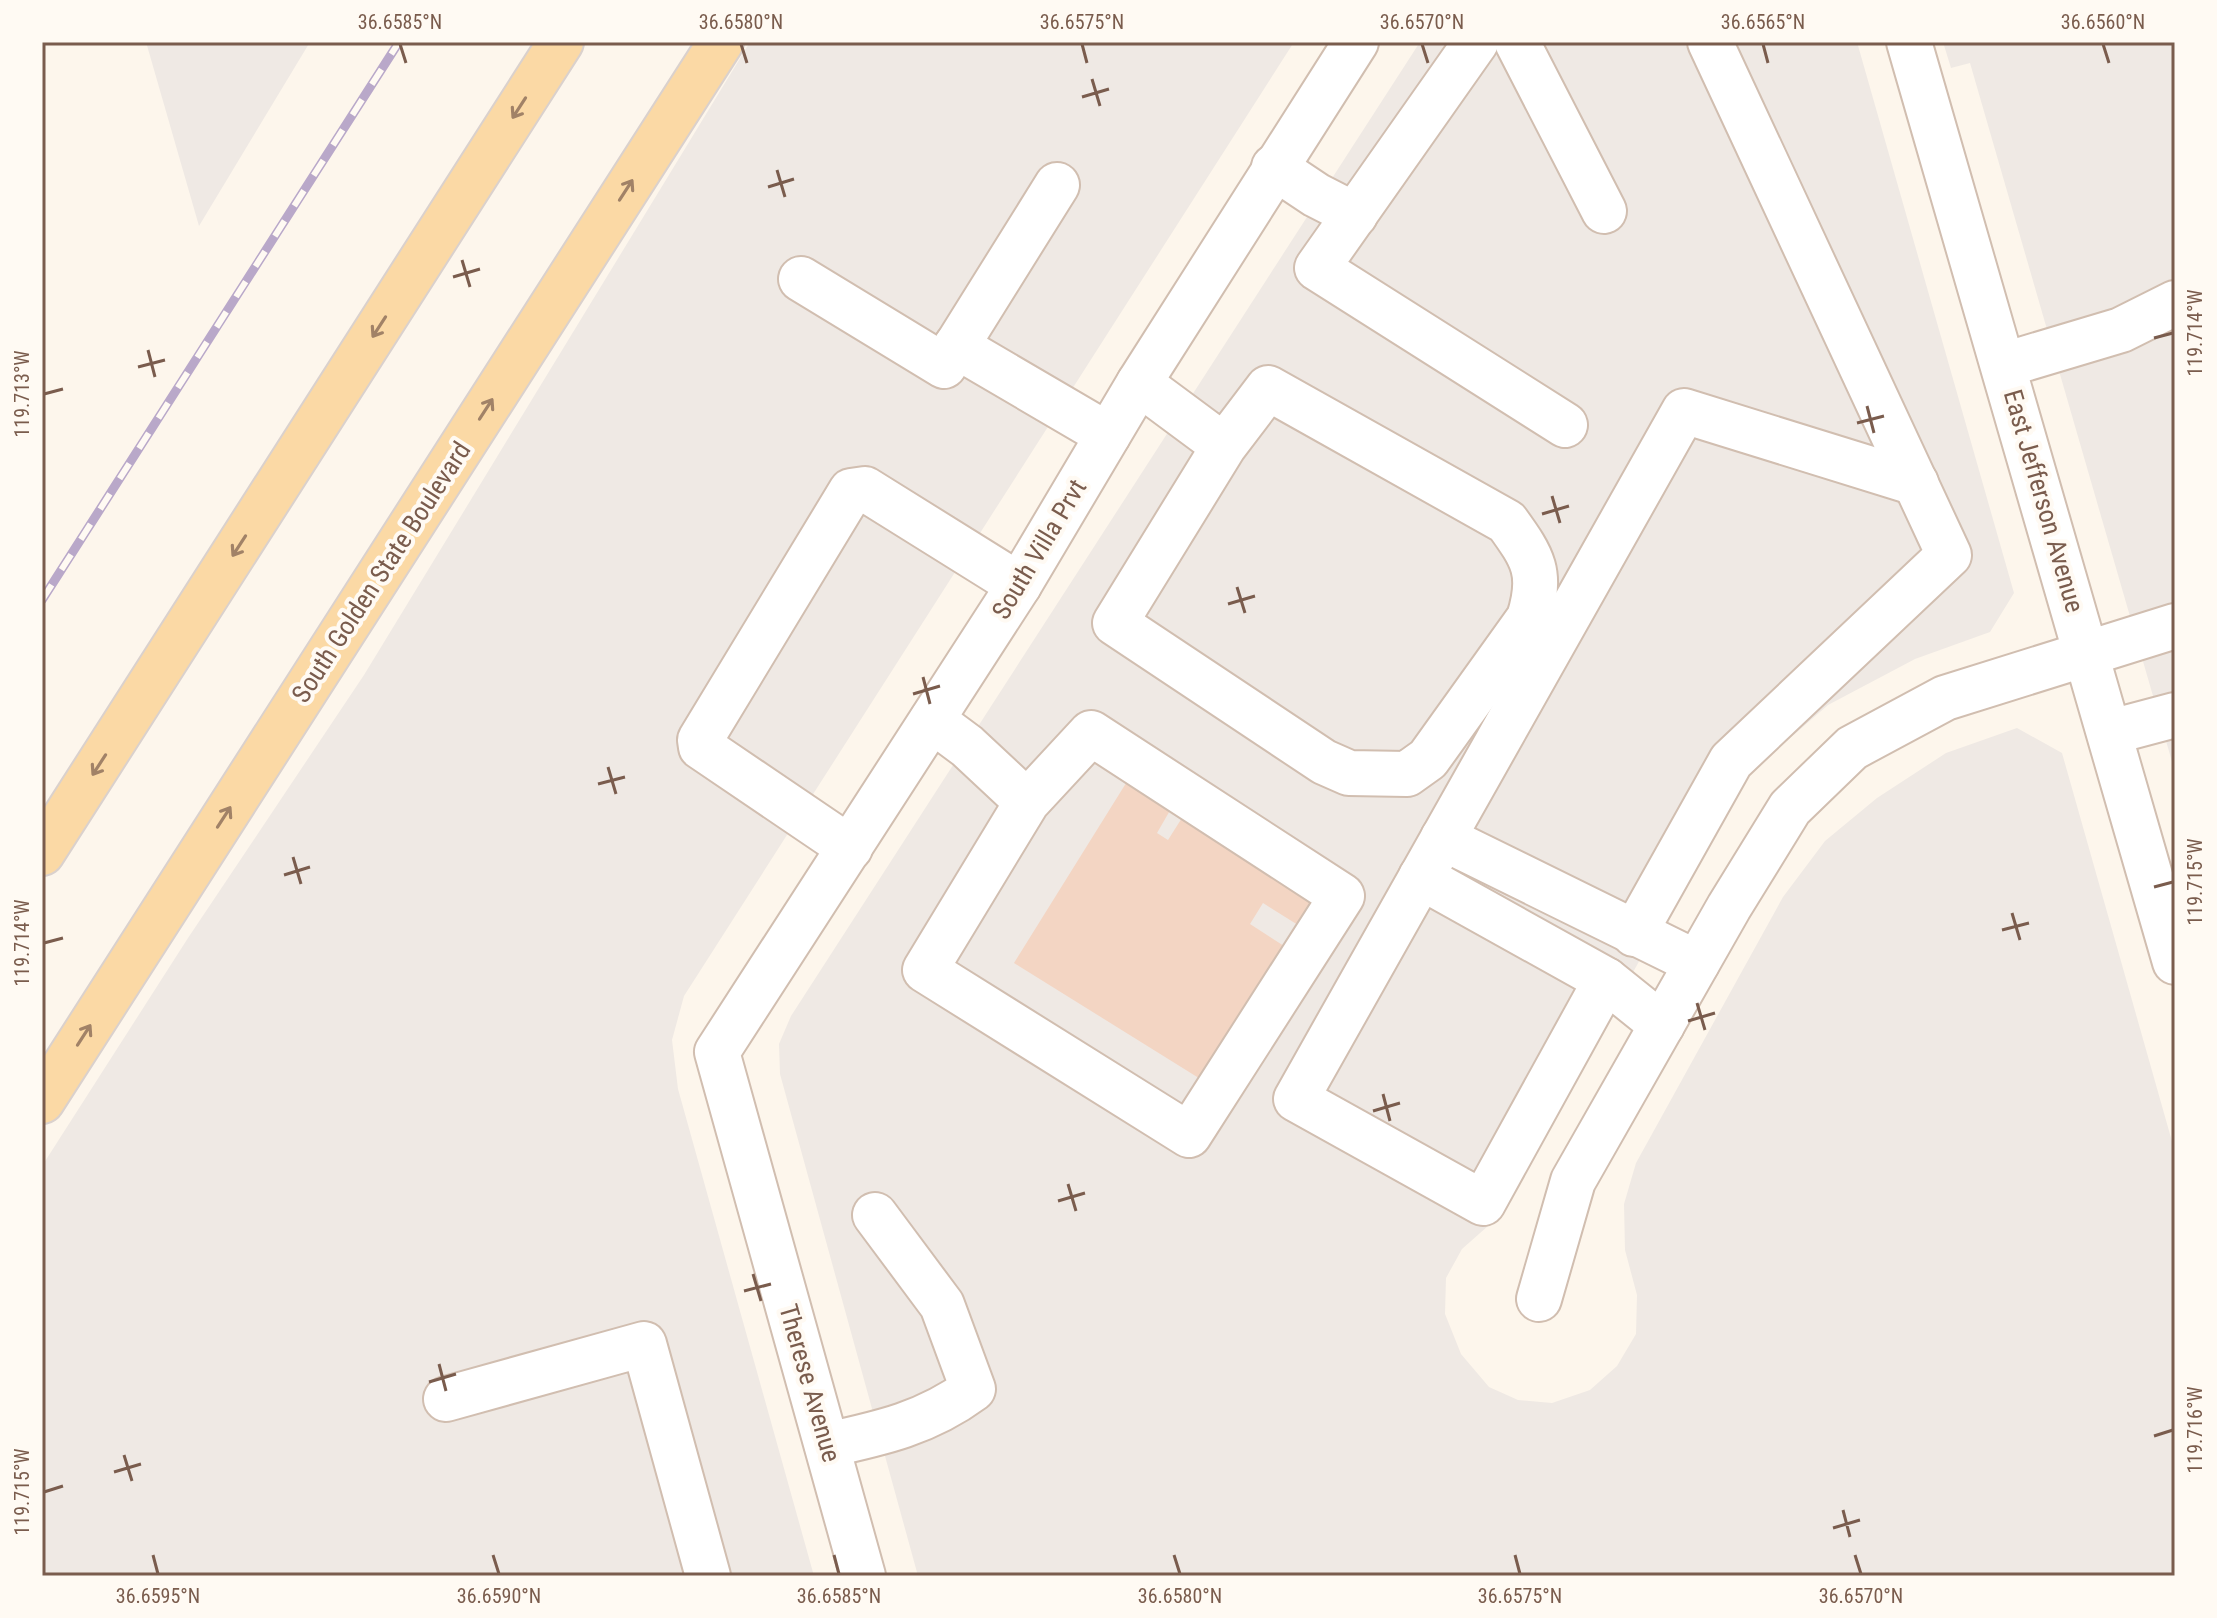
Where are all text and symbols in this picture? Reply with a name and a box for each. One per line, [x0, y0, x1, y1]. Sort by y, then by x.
text: 36.6585°N [358, 10, 442, 34]
text: 36.6580°N [699, 10, 783, 34]
text: 36.6575°N [1040, 10, 1124, 34]
text: 36.6570°N [1380, 10, 1464, 34]
text: 36.6565°N [1721, 10, 1805, 34]
text: 36.6560°N [2061, 10, 2145, 34]
one-way arrow [510, 96, 527, 118]
one-way arrow [618, 179, 634, 202]
text: 119.714°W [2183, 289, 2207, 377]
one-way arrow [370, 315, 386, 338]
text: 119.713°W [10, 350, 34, 438]
street label: East Jefferson Avenue [1998, 386, 2090, 616]
one-way arrow [478, 398, 494, 421]
street label: South Golden State Boulevard [285, 436, 477, 708]
street label: South Villa Prvt [986, 474, 1092, 624]
one-way arrow [230, 534, 246, 557]
one-way arrow [90, 753, 106, 776]
one-way arrow [216, 806, 233, 828]
text: 119.715°W [2183, 838, 2207, 926]
text: 119.714°W [10, 899, 34, 987]
one-way arrow [76, 1025, 93, 1047]
street label: Therese Avenue [773, 1301, 847, 1465]
text: 119.716°W [2183, 1386, 2207, 1474]
text: 119.715°W [10, 1448, 34, 1536]
text: 36.6595°N [116, 1584, 200, 1608]
text: 36.6590°N [457, 1584, 541, 1608]
text: 36.6585°N [797, 1584, 881, 1608]
text: 36.6580°N [1138, 1584, 1222, 1608]
text: 36.6575°N [1478, 1584, 1562, 1608]
text: 36.6570°N [1819, 1584, 1903, 1608]

